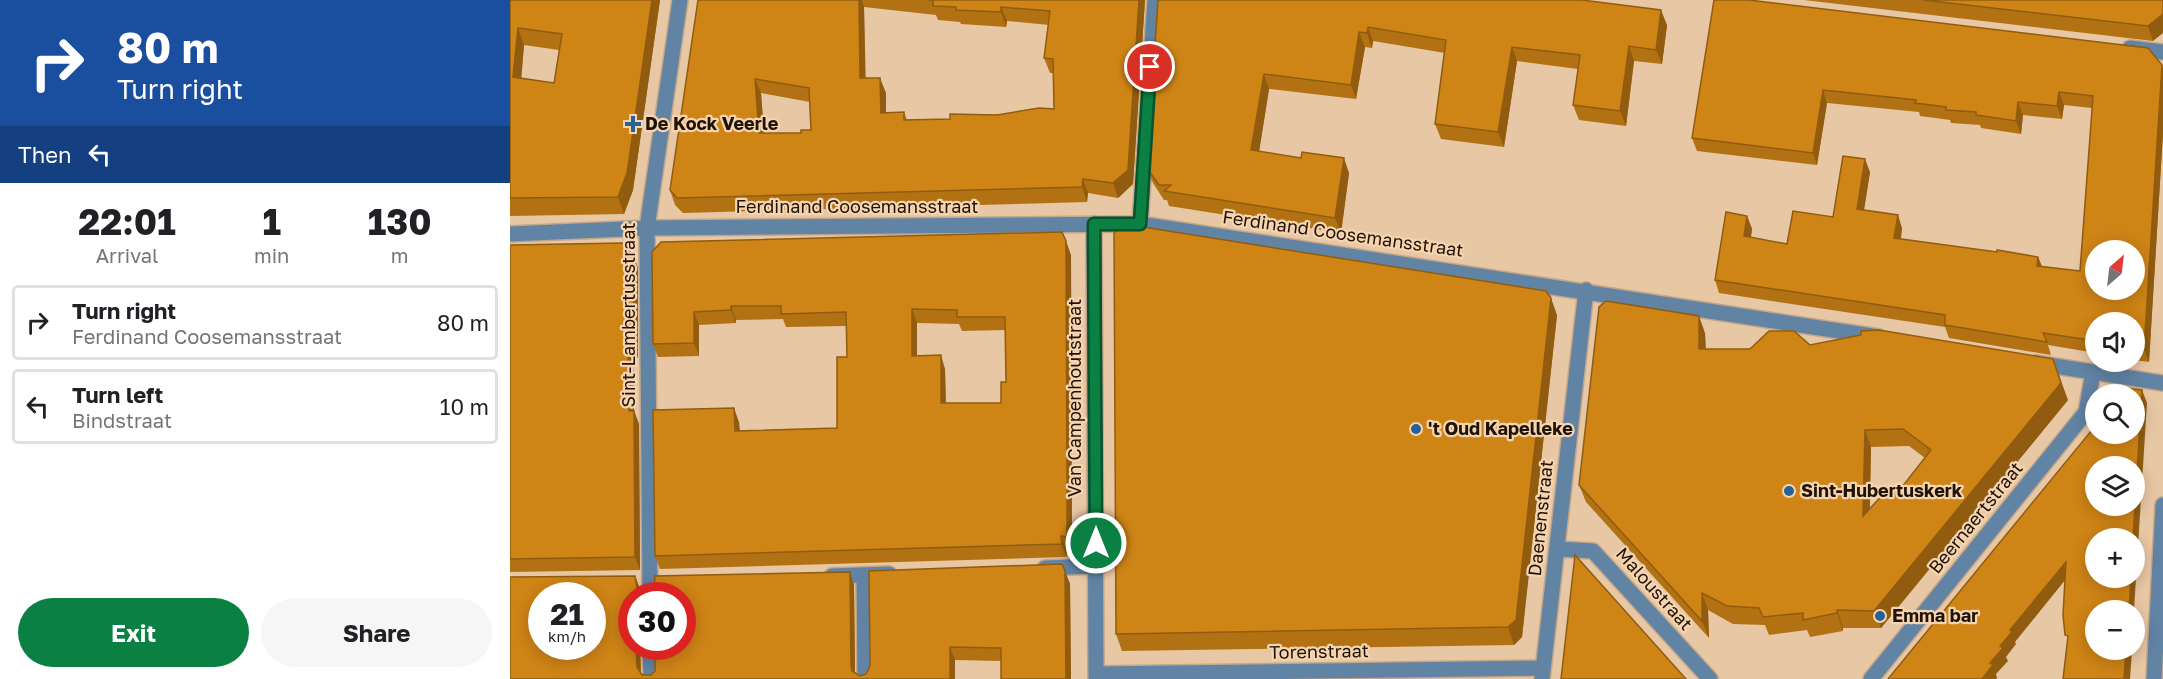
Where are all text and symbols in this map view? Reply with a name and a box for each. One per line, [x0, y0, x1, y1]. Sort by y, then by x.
text: 80 m [117, 22, 218, 72]
icon: right [18, 24, 96, 102]
pin [1124, 41, 1175, 92]
icon: arrive [1133, 50, 1166, 83]
text: Turn right [117, 73, 243, 105]
place label: De Kock Veerle [645, 112, 779, 134]
marker: De Kock Veerle [626, 117, 640, 131]
icon: left [83, 138, 116, 171]
text: Then [18, 141, 71, 168]
street label: Ferdinand Coosemansstraat [735, 195, 979, 217]
text: 22:01 [78, 200, 176, 243]
text: 1 [262, 200, 281, 243]
text: 130 [368, 200, 432, 243]
street label: Ferdinand Coosemansstraat [1221, 205, 1465, 261]
street label: Sint-Lambertusstraat [617, 223, 639, 407]
north arrow [2085, 240, 2145, 300]
map controls [2085, 240, 2145, 660]
text: Arrival [96, 243, 158, 267]
text: min [254, 243, 289, 267]
text: m [391, 243, 409, 267]
text: Turn right [72, 297, 176, 324]
street label: Van Campenhoutstraat [1063, 299, 1085, 497]
icon: right [21, 306, 54, 339]
text: 80 m [437, 309, 489, 336]
button: sound [2085, 312, 2145, 372]
text: Ferdinand Coosemansstraat [72, 324, 342, 348]
text: Turn left [72, 381, 163, 408]
button: search [2085, 384, 2145, 444]
icon: left [21, 390, 54, 423]
text: 10 m [440, 393, 489, 420]
text: Bindstraat [72, 408, 172, 432]
place label: 't Oud Kapelleke [1428, 417, 1573, 439]
marker: 't Oud Kapelleke [1409, 422, 1423, 436]
button: layers [2085, 456, 2145, 516]
street label: Beernaertstraat [1924, 457, 2027, 578]
street label: Daenenstraat [1523, 459, 1557, 577]
place label: Sint-Hubertuskerk [1801, 479, 1963, 501]
marker: Sint-Hubertuskerk [1782, 484, 1796, 498]
position arrow [1064, 511, 1128, 575]
button: + [2085, 528, 2145, 588]
street label: Maloustraat [1612, 542, 1698, 634]
speed limit sign: 30 [618, 582, 696, 660]
text: 21 [550, 596, 584, 632]
button: Exit [18, 598, 249, 667]
button: Share [261, 598, 492, 667]
button: − [2085, 600, 2145, 660]
place label: Emma bar [1892, 604, 1978, 626]
marker: Emma bar [1873, 609, 1887, 623]
text: km/h [548, 627, 586, 645]
street label: Torenstraat [1269, 639, 1369, 663]

